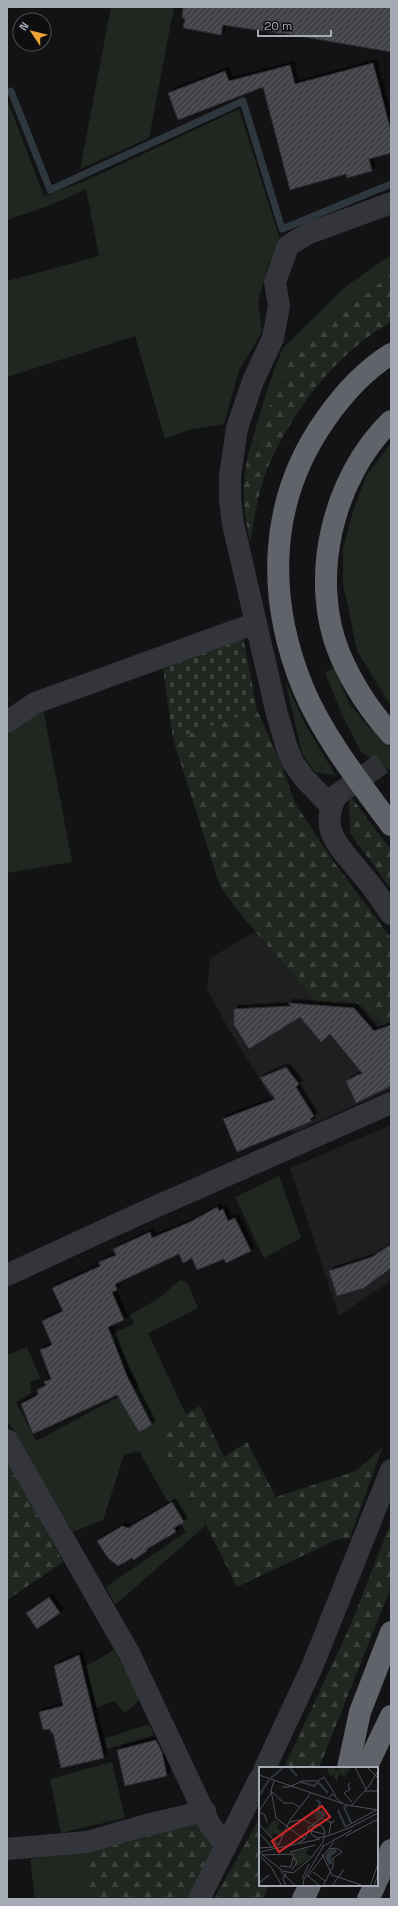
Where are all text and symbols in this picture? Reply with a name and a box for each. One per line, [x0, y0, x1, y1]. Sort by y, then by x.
north arrow [12, 12, 52, 52]
scale bar [258, 12, 331, 38]
text: 20 m [264, 18, 292, 34]
text: N [16, 19, 32, 33]
inset map [259, 1767, 378, 1886]

